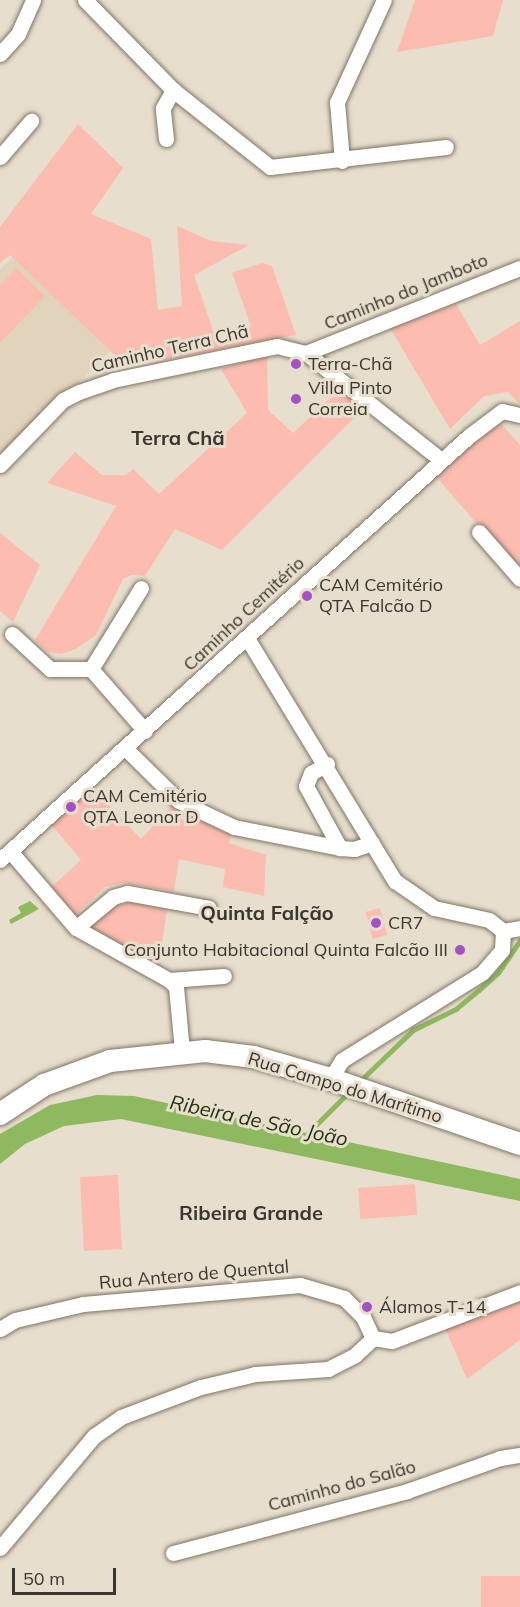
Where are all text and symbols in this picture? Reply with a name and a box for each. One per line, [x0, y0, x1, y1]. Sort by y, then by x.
street label: Caminho do Jamboto [321, 249, 491, 335]
street label: Caminho Terra Chã [89, 320, 251, 378]
place label: Terra-Chã [308, 353, 392, 375]
marker: Terra-Chã [289, 357, 303, 371]
place label: Villa Pinto Correia [308, 378, 392, 420]
marker: Villa Pinto Correia [289, 392, 303, 406]
district label: Terra Chã [131, 425, 225, 449]
street label: Caminho Cemitério [179, 552, 309, 676]
place label: CAM Cemitério QTA Falcão D [319, 575, 443, 618]
marker: CAM Cemitério QTA Falcão D [300, 589, 314, 603]
place label: CAM Cemitério QTA Leonor D [83, 786, 207, 828]
marker: CAM Cemitério QTA Leonor D [64, 800, 78, 814]
district label: Quinta Falção [200, 900, 334, 924]
place label: CR7 [388, 912, 424, 934]
marker: CR7 [369, 916, 383, 930]
place label: Conjunto Habitacional Quinta Falcão III [124, 939, 448, 961]
marker: Conjunto Habitacional Quinta Falcão III [453, 943, 467, 957]
street label: Rua Campo do Marítimo [245, 1048, 445, 1128]
water label: Ribeira de São João [168, 1089, 350, 1151]
district label: Ribeira Grande [179, 1200, 323, 1224]
street label: Rua Antero de Quental [98, 1256, 290, 1294]
place label: Álamos T-14 [379, 1296, 486, 1318]
marker: Álamos T-14 [360, 1300, 374, 1314]
street label: Caminho do Salão [266, 1456, 418, 1516]
scale bar [15, 1556, 118, 1594]
text: 50 m [23, 1567, 65, 1590]

